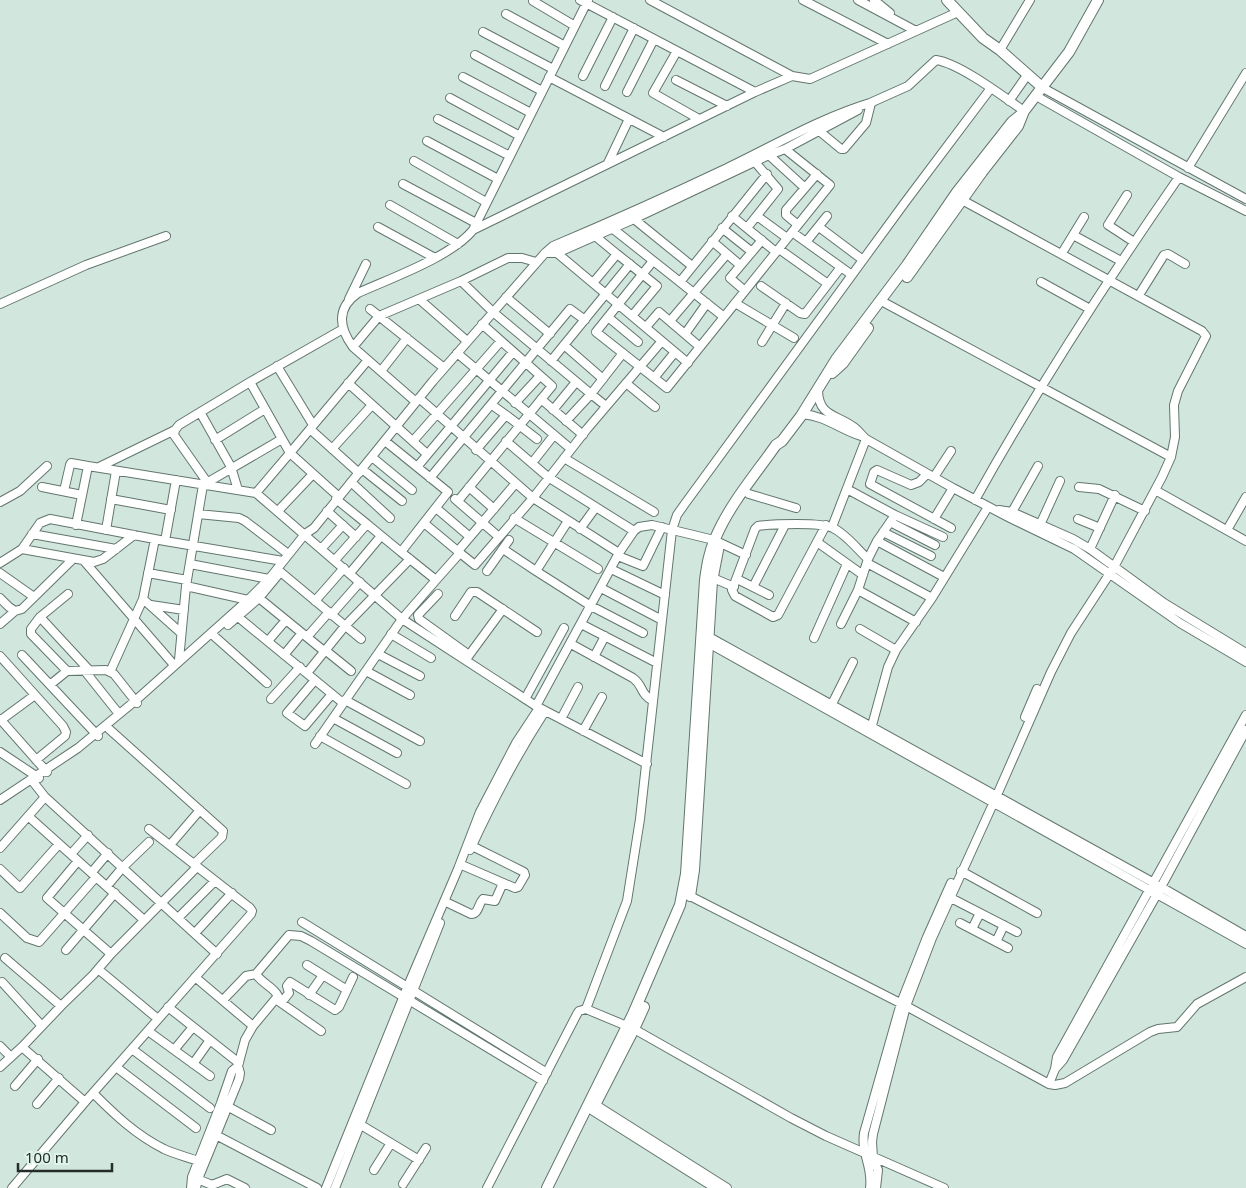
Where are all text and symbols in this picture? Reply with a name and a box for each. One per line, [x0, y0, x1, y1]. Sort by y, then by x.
scale bar [18, 1140, 111, 1172]
text: 100 m [25, 1147, 69, 1167]

